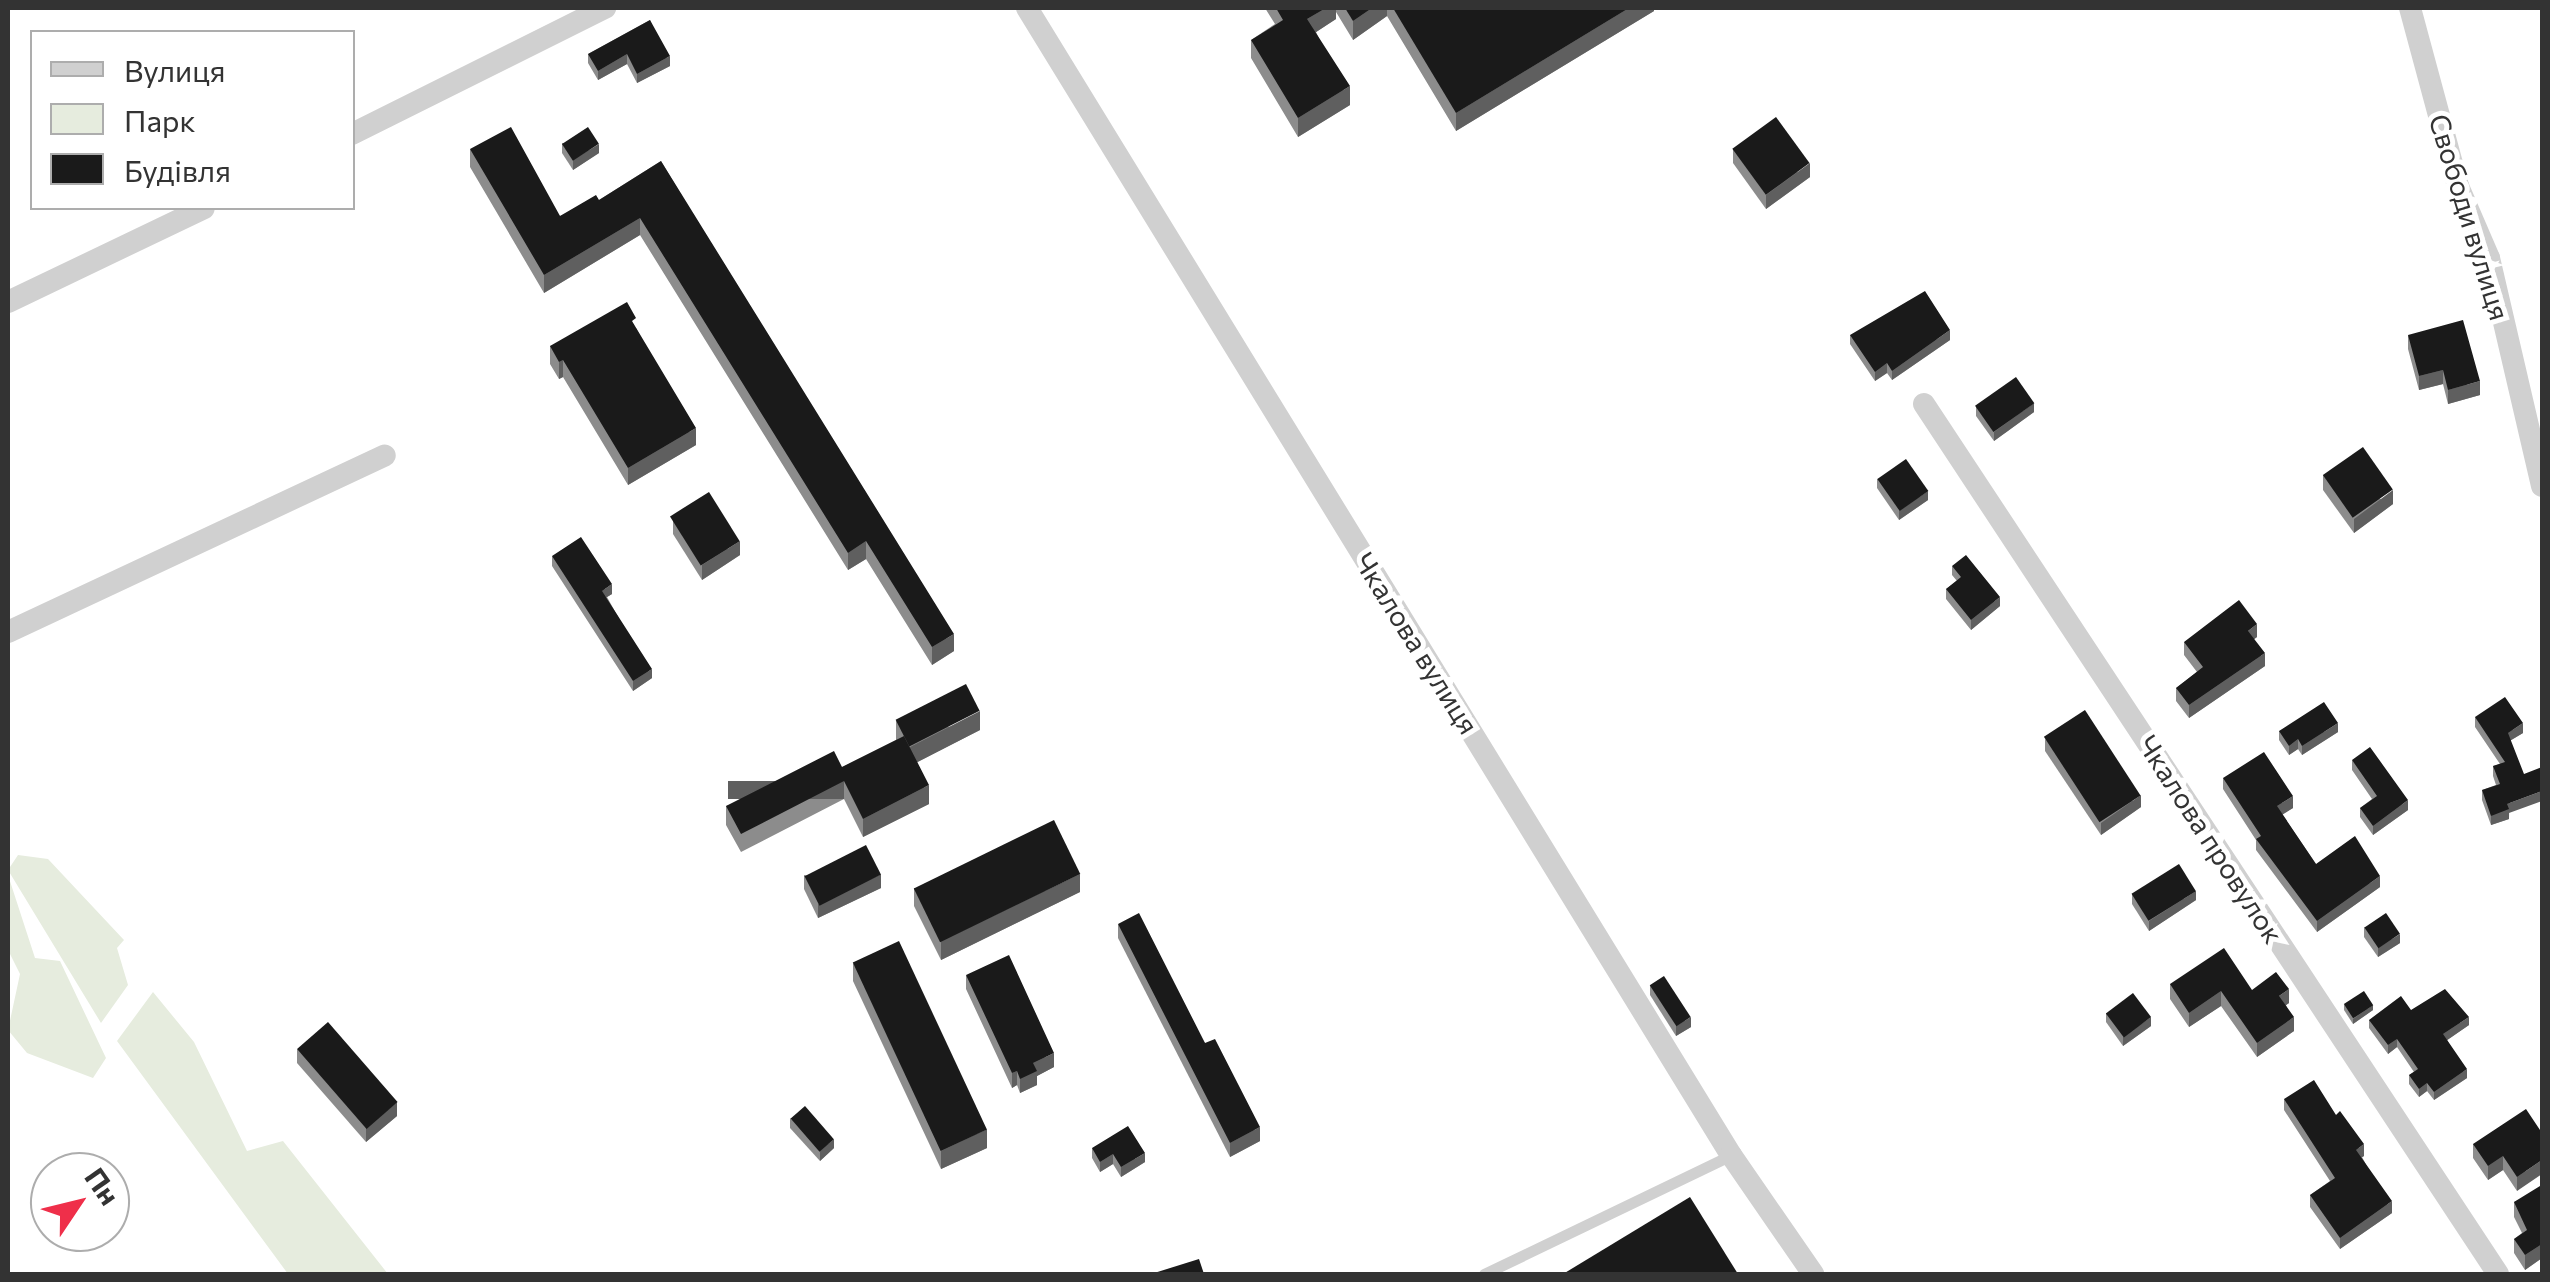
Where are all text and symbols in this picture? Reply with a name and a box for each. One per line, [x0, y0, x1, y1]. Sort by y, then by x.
legend [30, 30, 355, 210]
text: Вулиця [124, 51, 226, 88]
text: Парк [124, 101, 196, 138]
street label: Свободи вулиця [2423, 110, 2517, 324]
text: Будівля [124, 151, 231, 188]
street label: Чкалова вулиця [1348, 546, 1486, 740]
street label: Чкалова провулок [2131, 729, 2291, 949]
north arrow [30, 1152, 130, 1252]
text: Пн [78, 1161, 127, 1211]

